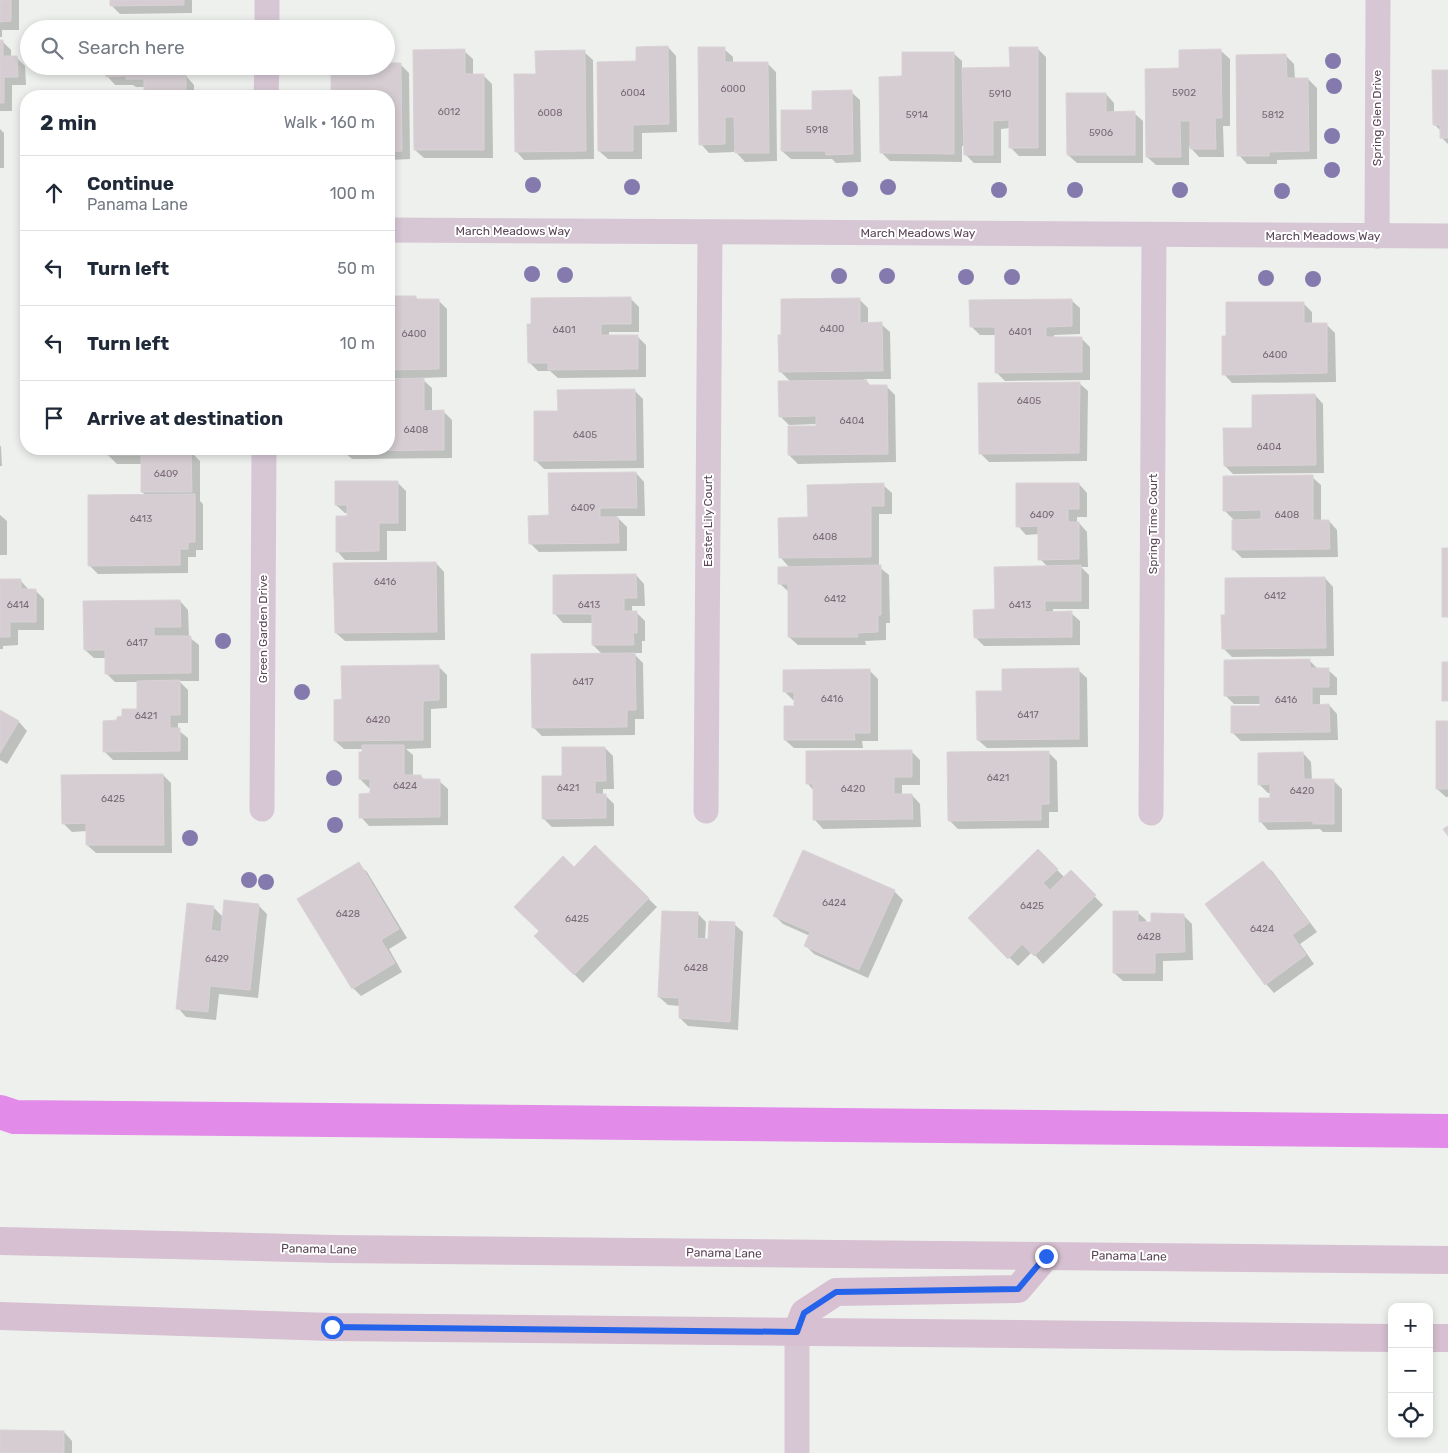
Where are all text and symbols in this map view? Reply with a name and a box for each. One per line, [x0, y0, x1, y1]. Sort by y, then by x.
search box [20, 20, 395, 75]
icon: search [38, 34, 66, 62]
text: Search here [78, 36, 185, 59]
street label: Spring Glen Drive [1370, 70, 1384, 166]
house number: 6000 [720, 83, 746, 95]
house number: 6004 [621, 87, 645, 99]
house number: 5902 [1172, 87, 1196, 99]
house number: 5910 [989, 88, 1011, 100]
house number: 6012 [438, 106, 460, 118]
house number: 6008 [537, 107, 563, 119]
house number: 5914 [906, 109, 928, 121]
house number: 5812 [1262, 109, 1284, 121]
text: 2 min [40, 110, 97, 135]
text: Walk · 160 m [284, 113, 375, 132]
house number: 5918 [806, 124, 828, 136]
house number: 5906 [1089, 127, 1113, 139]
text: Continue [87, 172, 174, 195]
icon: ahead [40, 179, 68, 207]
text: 100 m [330, 184, 375, 203]
text: Panama Lane [87, 195, 188, 214]
street label: March Meadows Way [456, 224, 571, 238]
street label: March Meadows Way [861, 226, 976, 240]
street label: March Meadows Way [1266, 229, 1381, 243]
icon: left [40, 254, 68, 282]
text: Turn left [87, 257, 169, 280]
text: 50 m [337, 259, 375, 278]
house number: 6400 [820, 323, 844, 335]
house number: 6401 [553, 324, 575, 336]
house number: 6401 [1009, 326, 1031, 338]
house number: 6400 [402, 328, 426, 340]
icon: left [40, 329, 68, 357]
text: Turn left [87, 332, 169, 355]
text: 10 m [340, 334, 375, 353]
house number: 6400 [1263, 349, 1287, 361]
house number: 6405 [1017, 395, 1041, 407]
icon: arrive [40, 404, 68, 432]
text: Arrive at destination [87, 407, 283, 430]
house number: 6404 [840, 415, 864, 427]
house number: 6408 [404, 424, 428, 436]
house number: 6405 [573, 429, 597, 441]
house number: 6404 [1257, 441, 1281, 453]
house number: 6409 [154, 468, 178, 480]
street label: Spring Time Court [1146, 473, 1160, 574]
street label: Easter Lily Court [701, 475, 715, 567]
house number: 6409 [571, 502, 595, 514]
house number: 6409 [1030, 509, 1054, 521]
house number: 6408 [1275, 509, 1299, 521]
house number: 6413 [130, 513, 152, 525]
house number: 6408 [813, 531, 837, 543]
street label: Green Garden Drive [256, 575, 270, 683]
house number: 6416 [374, 576, 396, 588]
house number: 6412 [1264, 590, 1286, 602]
house number: 6412 [824, 593, 846, 605]
house number: 6414 [7, 599, 29, 611]
house number: 6413 [578, 599, 600, 611]
house number: 6413 [1009, 599, 1031, 611]
house number: 6417 [126, 637, 148, 649]
house number: 6417 [572, 676, 594, 688]
house number: 6416 [821, 693, 843, 705]
house number: 6416 [1275, 694, 1297, 706]
house number: 6417 [1017, 709, 1039, 721]
house number: 6421 [135, 710, 157, 722]
house number: 6420 [366, 714, 390, 726]
house number: 6421 [987, 772, 1009, 784]
house number: 6424 [393, 780, 417, 792]
house number: 6421 [557, 782, 579, 794]
house number: 6420 [841, 783, 865, 795]
house number: 6420 [1290, 785, 1314, 797]
house number: 6425 [101, 793, 125, 805]
house number: 6424 [822, 897, 846, 909]
house number: 6425 [1020, 900, 1044, 912]
house number: 6428 [336, 908, 360, 920]
house number: 6425 [565, 913, 589, 925]
house number: 6424 [1250, 923, 1274, 935]
house number: 6428 [1137, 931, 1161, 943]
house number: 6429 [205, 953, 229, 965]
house number: 6428 [684, 962, 708, 974]
street label: Panama Lane [281, 1241, 357, 1257]
street label: Panama Lane [686, 1245, 762, 1261]
route end [1035, 1245, 1058, 1268]
street label: Panama Lane [1091, 1248, 1167, 1264]
map controls [1388, 1303, 1433, 1438]
button: + [1388, 1303, 1433, 1348]
route start [321, 1316, 344, 1339]
button: − [1388, 1348, 1433, 1393]
button: locate [1388, 1393, 1433, 1438]

